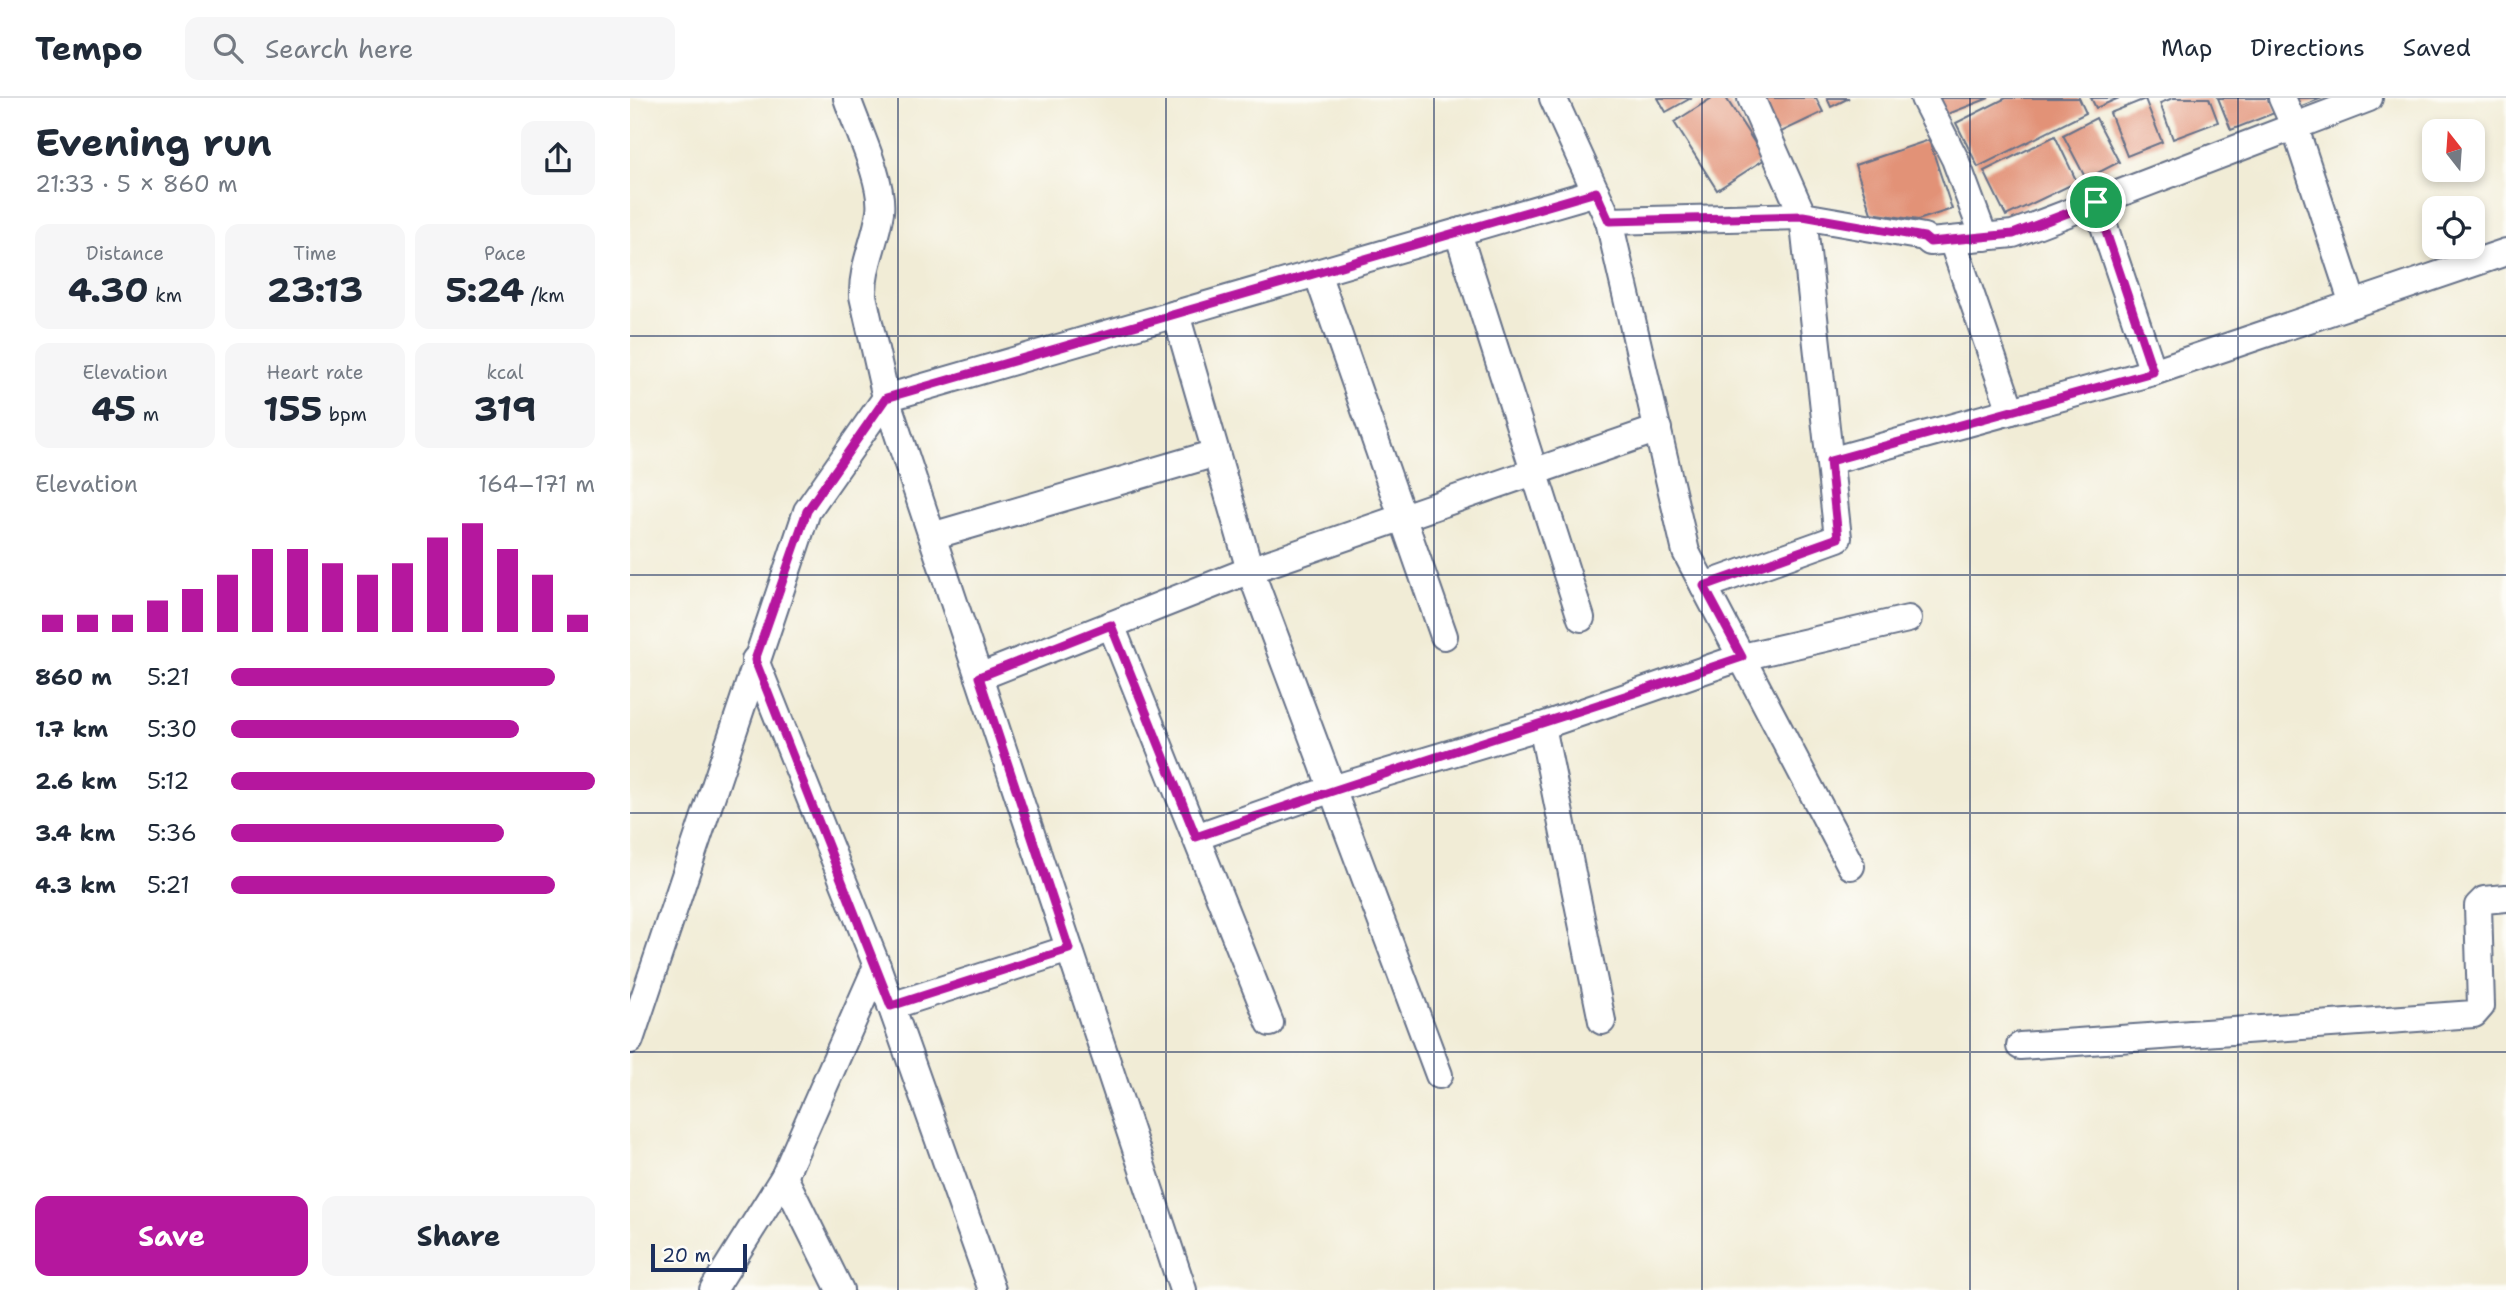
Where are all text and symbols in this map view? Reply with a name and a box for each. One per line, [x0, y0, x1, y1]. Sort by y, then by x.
search box [185, 17, 675, 80]
text: Tempo [35, 26, 143, 71]
icon: search [209, 29, 247, 67]
text: Search here [265, 31, 414, 66]
text: Map [2161, 32, 2212, 64]
text: Directions [2250, 32, 2365, 64]
text: Saved [2403, 32, 2471, 64]
text: Evening run [35, 117, 272, 168]
north arrow [2422, 119, 2485, 182]
map controls [2422, 119, 2485, 259]
button: share [521, 121, 595, 195]
text: 21:33 · 5 × 860 m [35, 169, 237, 199]
pin [2066, 172, 2126, 232]
icon: arrive [2077, 183, 2115, 221]
button: locate [2422, 196, 2485, 259]
text: Distance [86, 241, 164, 266]
text: Time [293, 241, 337, 266]
text: Pace [484, 241, 526, 266]
text: 4.30 [68, 266, 149, 313]
text: 23:13 [267, 266, 363, 313]
text: 5:24 [445, 266, 524, 313]
text: km [149, 283, 182, 308]
text: /km [524, 283, 565, 308]
text: Elevation [82, 360, 168, 385]
text: Heart rate [267, 360, 363, 385]
text: kcal [487, 360, 523, 385]
text: 45 [91, 385, 136, 432]
text: 155 [263, 385, 322, 432]
text: 319 [474, 385, 536, 432]
text: m [136, 402, 159, 427]
text: bpm [322, 402, 367, 427]
text: Elevation [35, 469, 138, 499]
text: 164–171 m [478, 469, 595, 499]
text: 860 m [35, 662, 112, 692]
text: 5:21 [147, 662, 190, 692]
text: 1.7 km [35, 714, 108, 744]
text: 5:30 [147, 714, 197, 744]
text: 2.6 km [35, 766, 117, 796]
text: 5:12 [147, 766, 189, 796]
text: 3.4 km [35, 818, 115, 848]
text: 5:36 [147, 818, 197, 848]
text: 4.3 km [35, 870, 116, 900]
text: 5:21 [147, 870, 190, 900]
button: Save [35, 1196, 308, 1276]
button: Share [322, 1196, 595, 1276]
scale bar [651, 1241, 747, 1273]
text: 20 m [662, 1243, 711, 1268]

